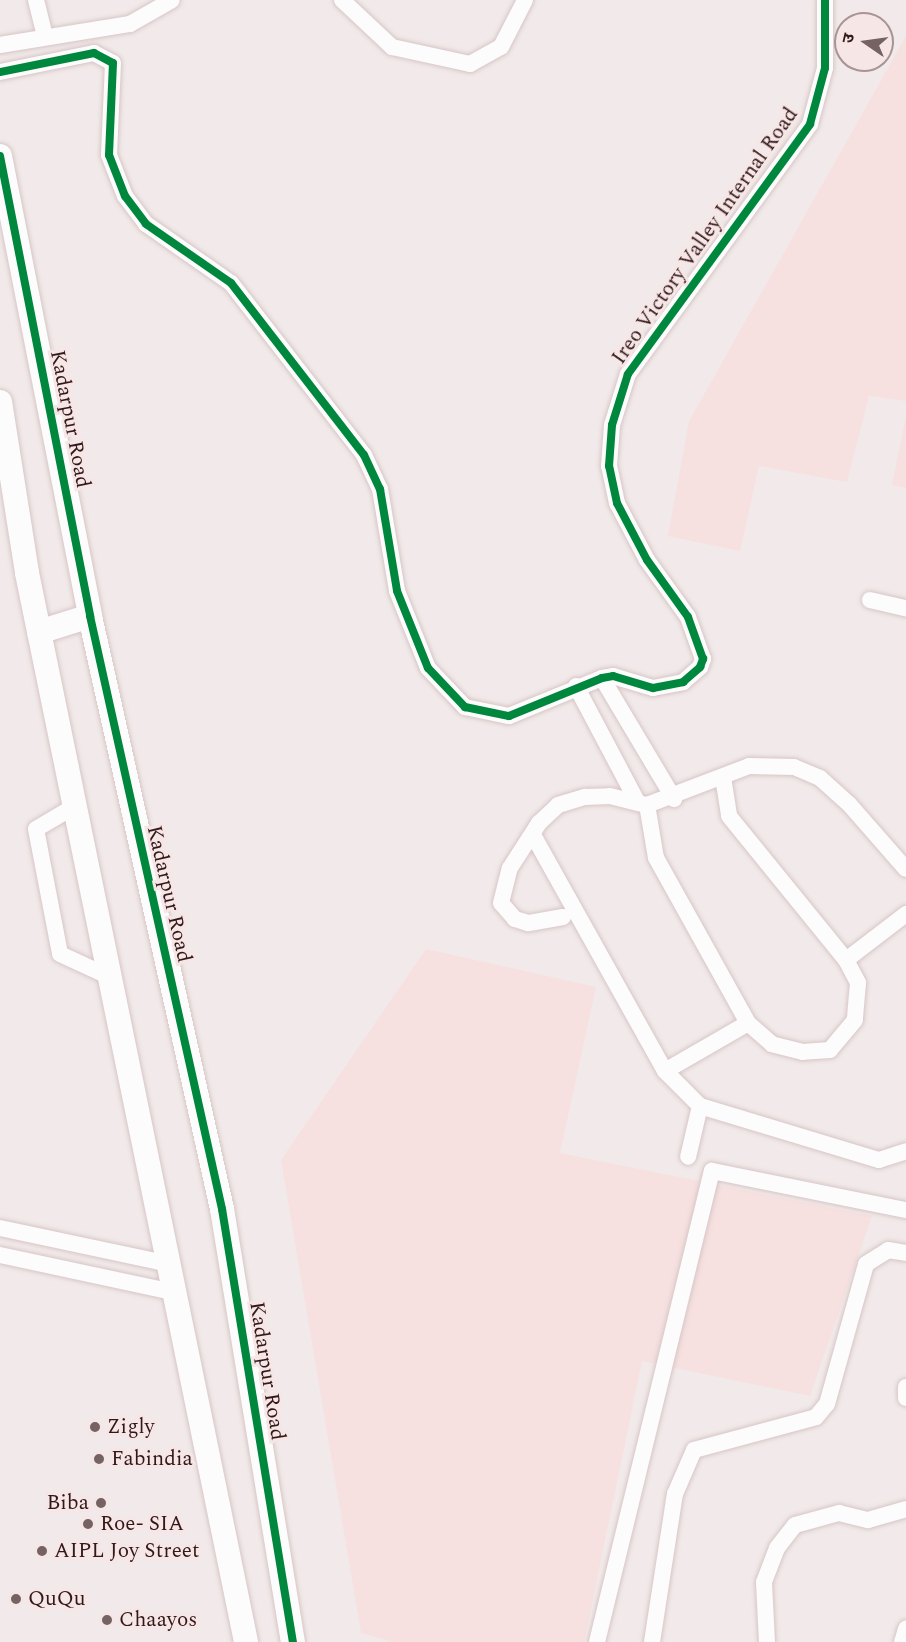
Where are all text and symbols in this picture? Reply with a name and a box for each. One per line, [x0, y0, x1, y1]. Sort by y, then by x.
north arrow [834, 12, 894, 72]
text: उ [836, 31, 861, 46]
street label: Ireo Victory Valley Internal Road [606, 103, 804, 369]
street label: Kadarpur Road [44, 348, 96, 490]
street label: Kadarpur Road [141, 823, 197, 965]
street label: Kadarpur Road [244, 1300, 290, 1442]
place label: Zigly [107, 1414, 155, 1440]
marker: Zigly [88, 1420, 102, 1434]
place label: Fabindia [111, 1446, 193, 1472]
marker: Fabindia [92, 1452, 106, 1466]
place label: Biba [46, 1490, 89, 1516]
marker: Biba [94, 1496, 108, 1510]
place label: Roe- SIA [100, 1511, 184, 1537]
marker: Roe- SIA [81, 1517, 95, 1531]
place label: AIPL Joy Street [54, 1538, 199, 1564]
marker: AIPL Joy Street [35, 1544, 49, 1558]
place label: QuQu [28, 1586, 85, 1612]
marker: QuQu [9, 1592, 23, 1606]
place label: Chaayos [119, 1607, 197, 1633]
marker: Chaayos [100, 1613, 114, 1627]

